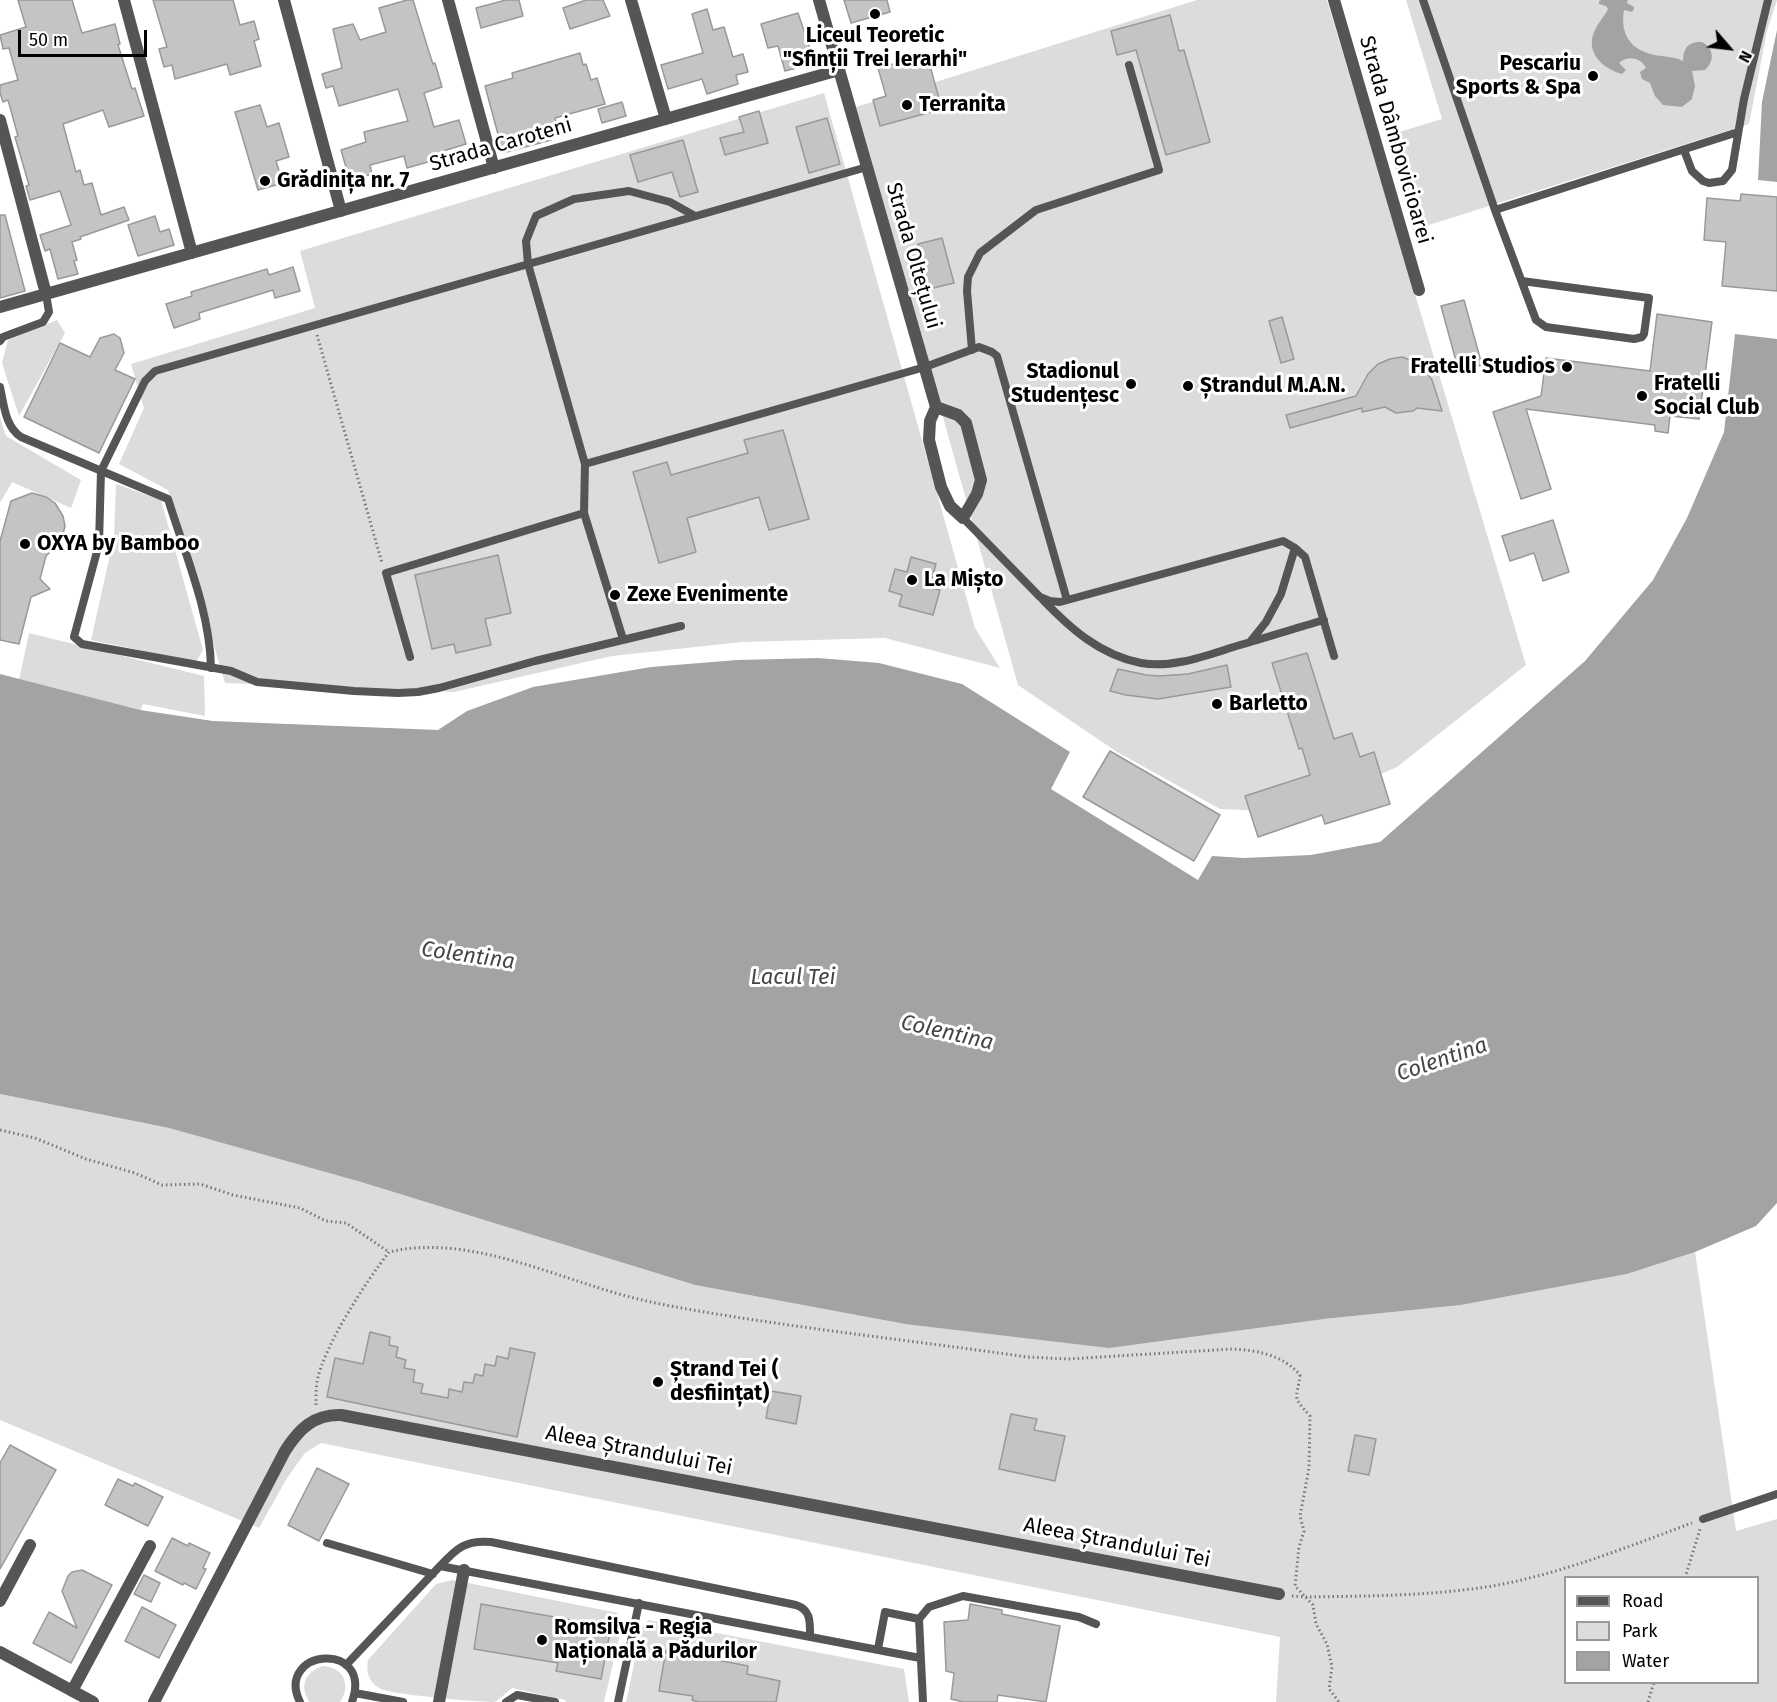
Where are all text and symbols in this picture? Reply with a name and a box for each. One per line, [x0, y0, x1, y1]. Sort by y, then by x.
marker: Liceul Teoretic "Sfinții Trei Ierarhi" [868, 7, 882, 21]
scale bar [21, 18, 150, 56]
north arrow [1699, 18, 1759, 78]
place label: Liceul Teoretic "Sfinții Trei Ierarhi" [783, 23, 967, 73]
text: 50 m [29, 29, 68, 51]
street label: Strada Dâmbovicioarei [1353, 33, 1437, 247]
text: N [1734, 48, 1756, 66]
place label: Pescariu Sports & Spa [1456, 51, 1581, 101]
marker: Pescariu Sports & Spa [1586, 69, 1600, 83]
place label: Terranita [919, 92, 1006, 118]
marker: Terranita [900, 98, 914, 112]
street label: Strada Caroteni [427, 113, 575, 177]
place label: Grădinița nr. 7 [277, 168, 409, 194]
marker: Grădinița nr. 7 [258, 174, 272, 188]
street label: Strada Oltețului [880, 180, 946, 332]
place label: Fratelli Studios [1411, 354, 1555, 380]
place label: Stadionul Studențesc [1011, 359, 1119, 409]
marker: Fratelli Studios [1560, 360, 1574, 374]
place label: Fratelli Social Club [1654, 371, 1759, 421]
place label: Ștrandul M.A.N. [1200, 373, 1346, 399]
marker: Stadionul Studențesc [1124, 377, 1138, 391]
marker: Ștrandul M.A.N. [1181, 379, 1195, 393]
marker: Fratelli Social Club [1635, 389, 1649, 403]
place label: OXYA by Bamboo [37, 531, 199, 557]
marker: OXYA by Bamboo [18, 537, 32, 551]
place label: La Mișto [924, 567, 1004, 593]
marker: La Mișto [905, 573, 919, 587]
place label: Zexe Evenimente [627, 582, 788, 608]
marker: Zexe Evenimente [608, 588, 622, 602]
place label: Barletto [1229, 691, 1308, 717]
marker: Barletto [1210, 697, 1224, 711]
water label: Colentina [420, 936, 516, 976]
water label: Lacul Tei [750, 965, 836, 991]
water label: Colentina [898, 1010, 996, 1056]
water label: Colentina [1393, 1032, 1491, 1088]
place label: Ștrand Tei ( desființat) [670, 1357, 779, 1407]
marker: Ștrand Tei ( desființat) [651, 1375, 665, 1389]
street label: Aleea Ștrandului Tei [544, 1421, 734, 1481]
street label: Aleea Ștrandului Tei [1022, 1513, 1212, 1573]
legend [1564, 1576, 1759, 1684]
text: Road [1622, 1590, 1664, 1612]
place label: Romsilva - Regia Națională a Pădurilor [554, 1615, 757, 1665]
text: Park [1622, 1620, 1657, 1642]
marker: Romsilva - Regia Națională a Pădurilor [535, 1633, 549, 1647]
text: Water [1622, 1650, 1669, 1672]

